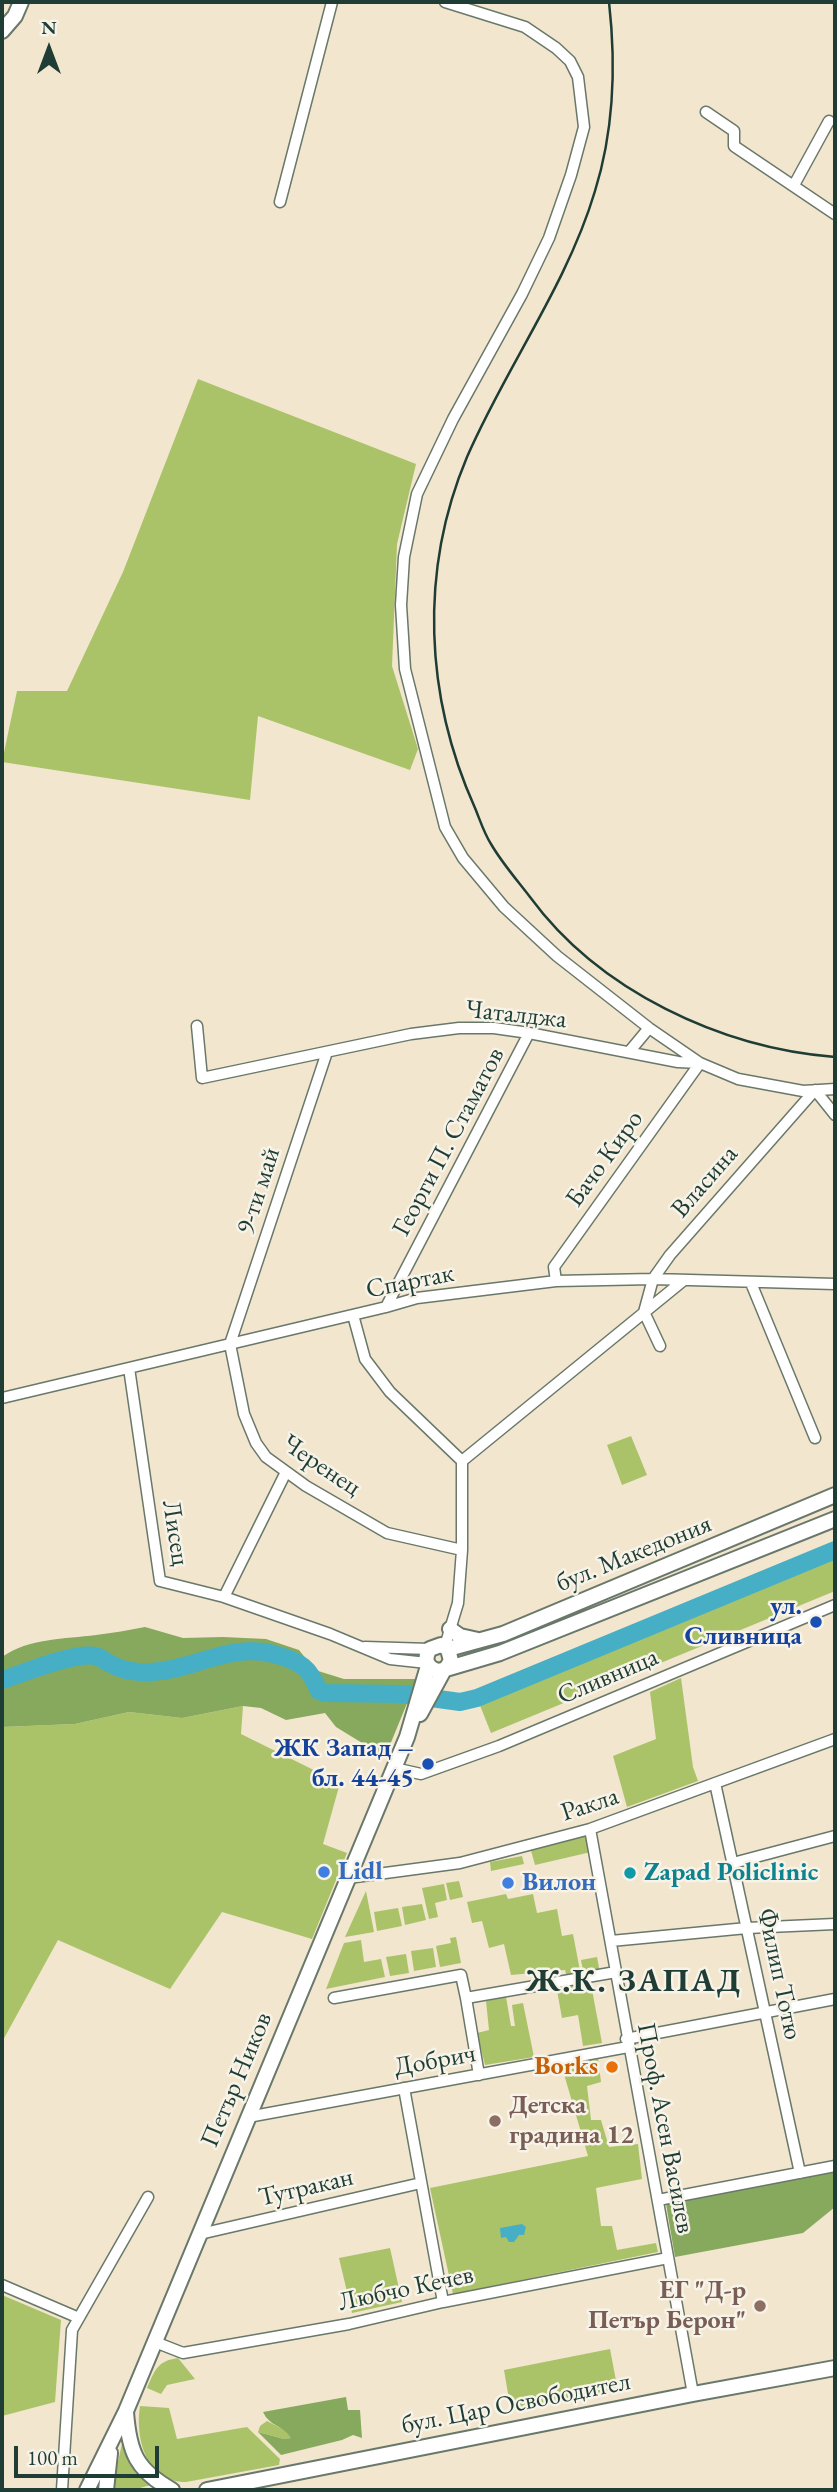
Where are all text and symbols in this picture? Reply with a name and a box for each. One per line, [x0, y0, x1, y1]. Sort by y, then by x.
north arrow [14, 14, 84, 84]
text: N [41, 15, 57, 40]
street label: Чаталджа [464, 994, 568, 1036]
street label: Георги П. Стаматов [386, 1042, 512, 1242]
street label: Бачо Киро [559, 1104, 651, 1214]
street label: Власина [665, 1139, 745, 1225]
street label: 9-ти май [230, 1144, 288, 1238]
street label: Спартак [363, 1258, 457, 1306]
street label: Черенец [276, 1428, 366, 1504]
street label: Лисец [154, 1498, 196, 1568]
street label: бул. Македония [552, 1509, 716, 1599]
place label: ул. Сливница [684, 1591, 802, 1652]
marker: ул. Сливница [808, 1614, 824, 1630]
street label: Сливница [553, 1642, 663, 1712]
place label: ЖК Запад – бл. 44-45 [274, 1733, 414, 1795]
marker: ЖК Запад – бл. 44-45 [420, 1756, 436, 1772]
street label: Ракла [557, 1781, 623, 1829]
place label: Lidl [338, 1856, 383, 1888]
place label: Zapad Policlinic [644, 1857, 818, 1889]
marker: Lidl [316, 1864, 332, 1880]
marker: Zapad Policlinic [622, 1865, 638, 1881]
place label: Вилон [522, 1867, 596, 1899]
marker: Вилон [500, 1875, 516, 1891]
street label: Филип Тотю [750, 1905, 808, 2043]
district label: Ж.К. ЗАПАД [527, 1962, 741, 2002]
street label: Петър Ников [195, 2008, 279, 2152]
street label: Проф. Асен Василев [629, 2020, 701, 2236]
street label: Добрич [392, 2038, 478, 2084]
place label: Borks [534, 2051, 598, 2083]
marker: Borks [604, 2059, 620, 2075]
place label: Детска градина 12 [509, 2090, 634, 2152]
marker: Детска градина 12 [487, 2113, 503, 2129]
street label: Тутракан [256, 2162, 356, 2214]
street label: Любчо Кечев [336, 2259, 476, 2319]
place label: ЕГ "Д-р Петър Берон" [588, 2275, 746, 2336]
marker: ЕГ "Д-р Петър Берон" [752, 2298, 768, 2314]
street label: бул. Цар Освободител [399, 2366, 633, 2442]
scale bar [18, 2432, 163, 2476]
text: 100 m [27, 2444, 78, 2471]

